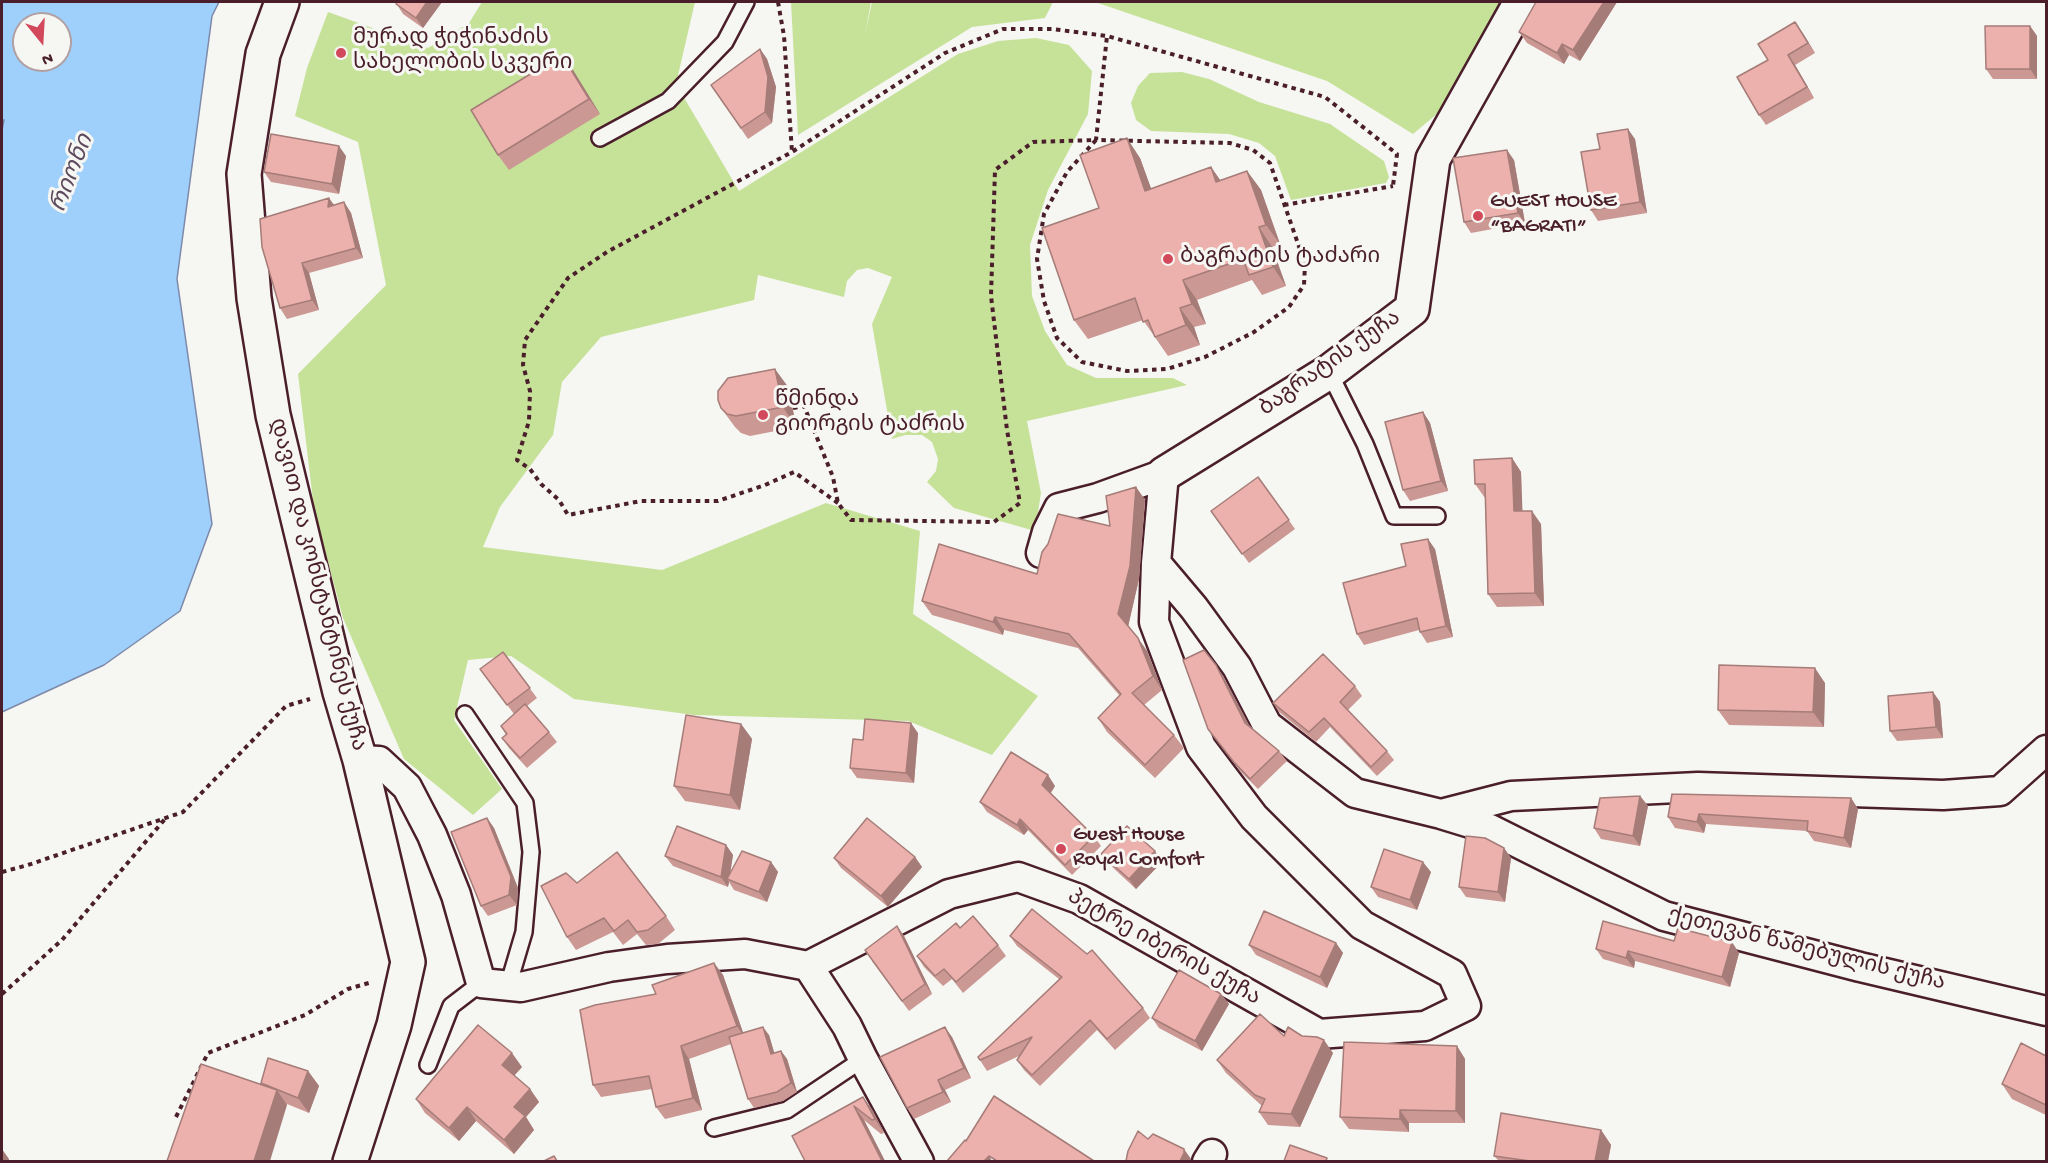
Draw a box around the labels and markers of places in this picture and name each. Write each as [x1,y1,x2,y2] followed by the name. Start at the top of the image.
[353,27,572,78] place label: მურად ჭიჭინაძის სახელობის სკვერი
[334,46,348,60] marker: მურად ჭიჭინაძის სახელობის სკვერი
[1490,190,1617,242] place label: GUEST HOUSE “BAGRATI”
[1471,209,1485,223] marker: GUEST HOUSE “BAGRATI”
[1180,246,1380,272] place label: ბაგრატის ტაძარი
[1161,252,1175,266] marker: ბაგრატის ტაძარი
[775,389,965,440] place label: წმინდა გიორგის ტაძრის
[756,408,770,422] marker: წმინდა გიორგის ტაძრის
[1073,823,1203,874] place label: Guest House Royal Comfort
[1054,842,1068,856] marker: Guest House Royal Comfort

